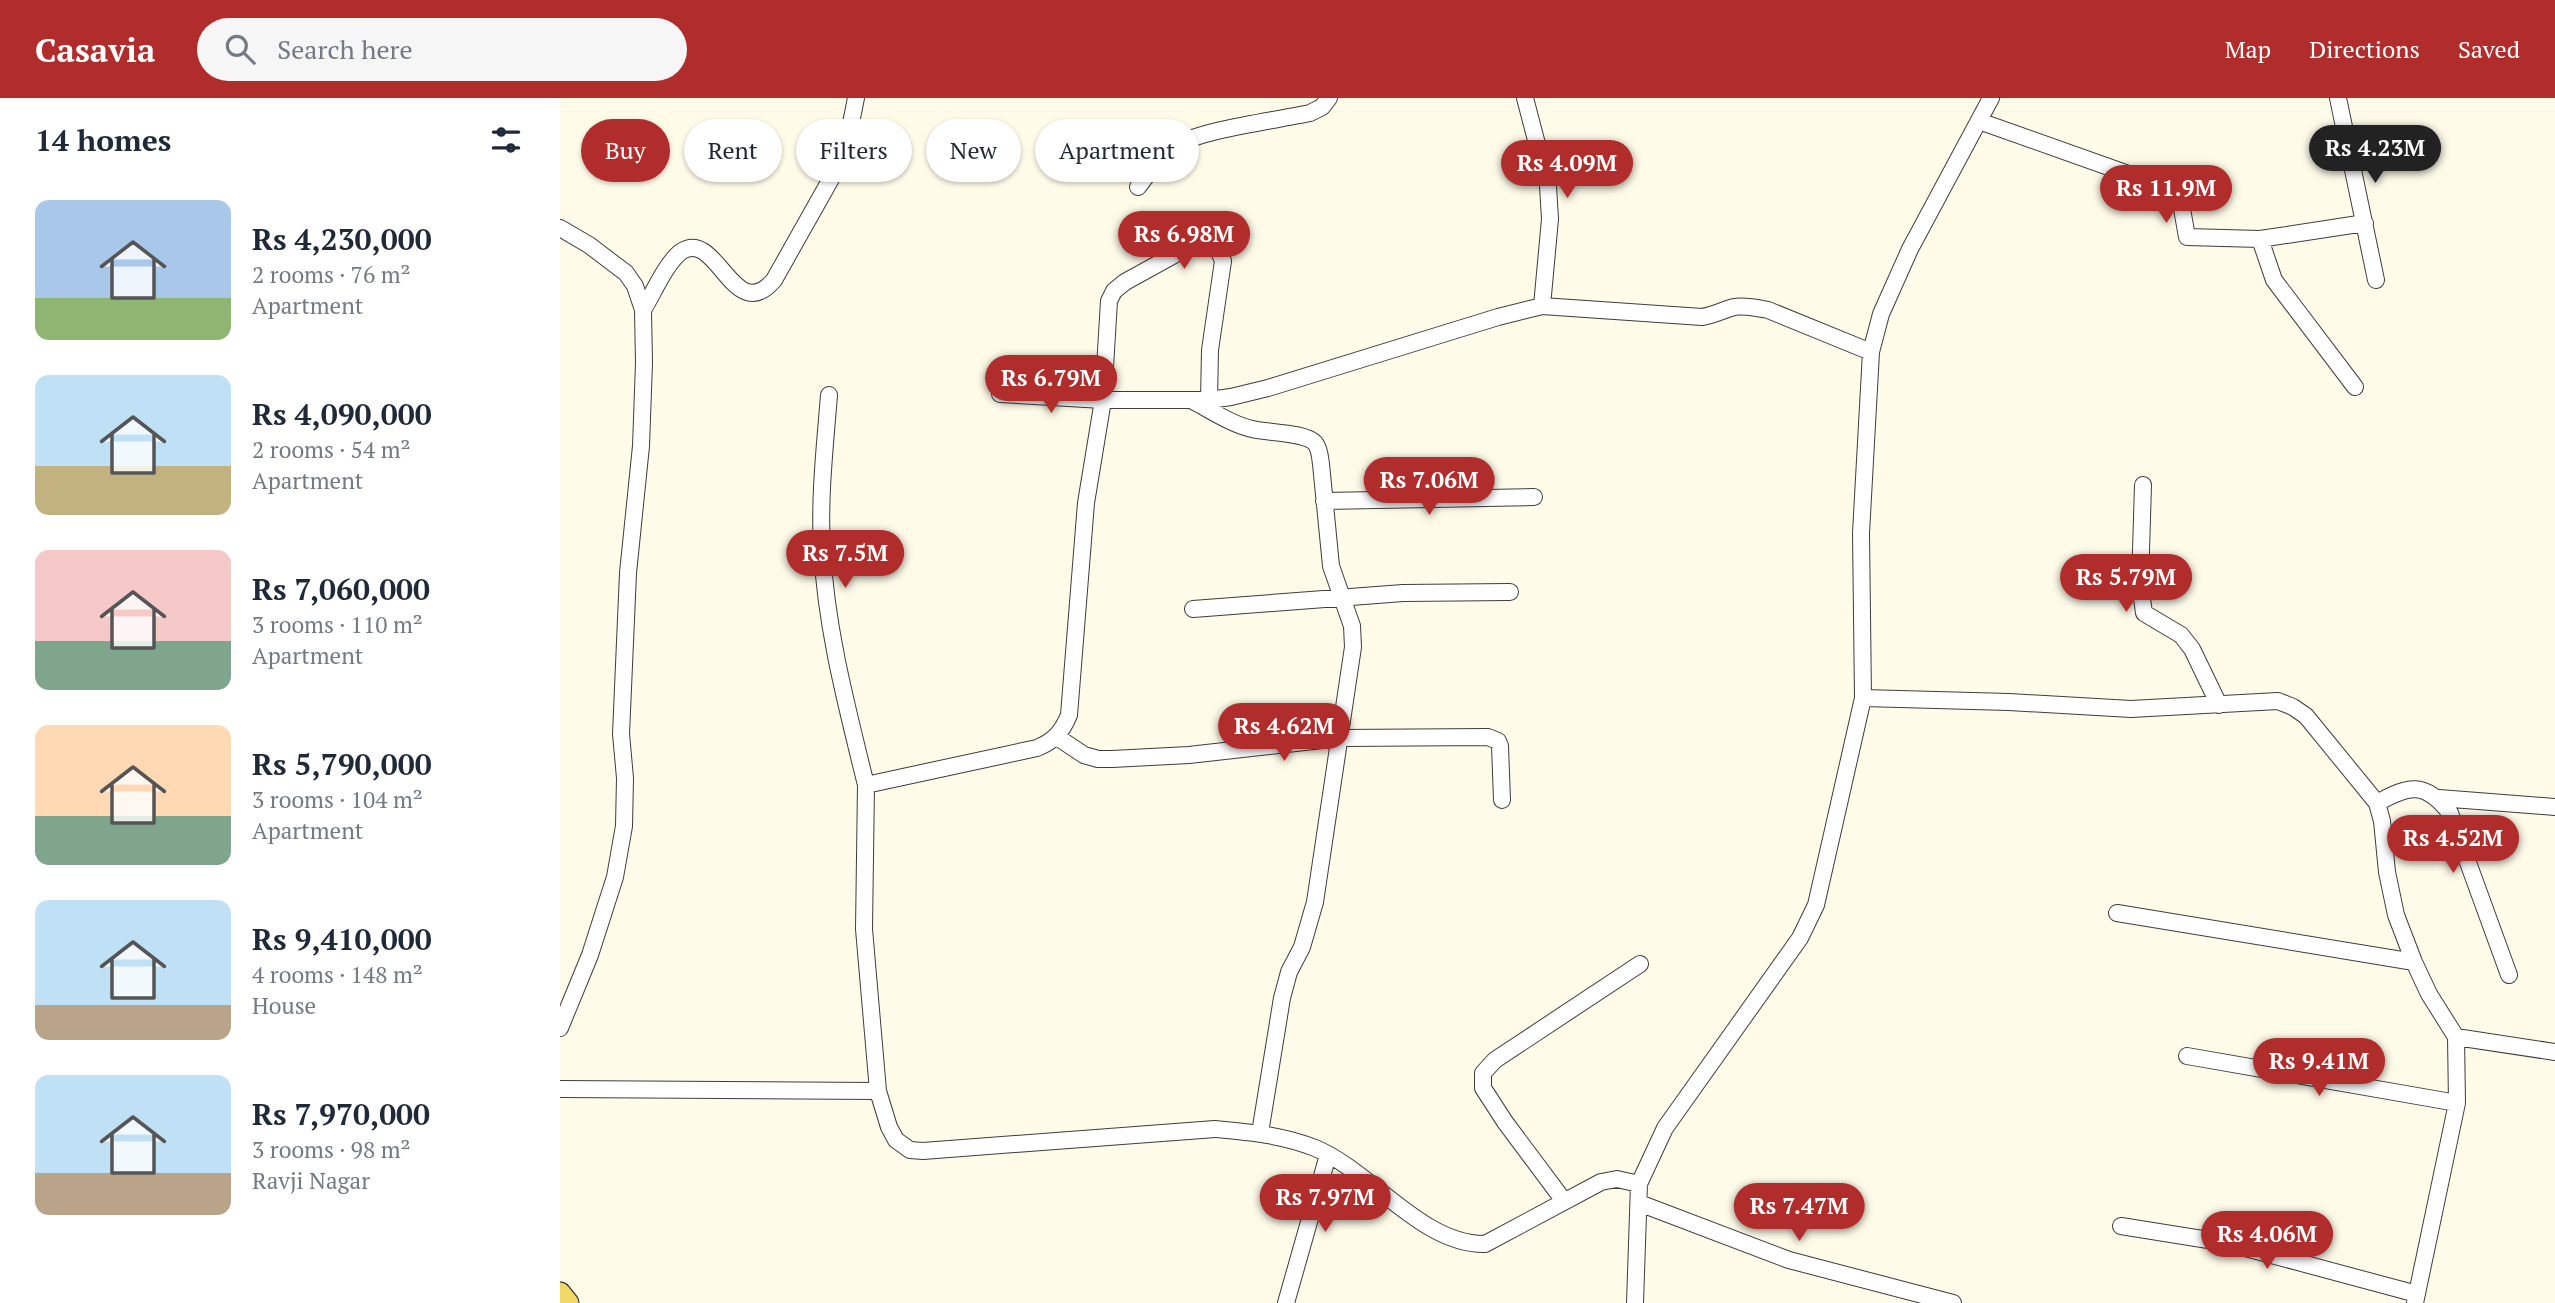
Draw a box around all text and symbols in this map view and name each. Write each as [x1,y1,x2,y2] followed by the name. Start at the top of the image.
[197,18,687,81] search box
[35,28,155,71] text: Casavia
[221,30,259,68] icon: search
[277,32,413,66] text: Search here
[2225,33,2271,65] text: Map
[2309,33,2420,65] text: Directions
[2458,33,2520,65] text: Saved
[581,119,670,182] chip: Buy
[684,119,782,182] chip: Rent
[796,119,912,182] chip: Filters
[926,119,1021,182] chip: New
[1035,119,1199,182] chip: Apartment
[35,120,171,160] text: 14 homes
[487,121,525,159] icon: filters
[2303,126,2447,185] pin: Rs 4.23M
[2325,132,2425,163] text: Rs 4.23M
[1495,140,1639,200] pin: Rs 4.09M
[1517,147,1617,178] text: Rs 4.09M
[2094,166,2238,225] pin: Rs 11.9M
[2116,172,2216,203] text: Rs 11.9M
[1112,212,1256,271] pin: Rs 6.98M
[1134,218,1234,249] text: Rs 6.98M
[252,219,432,259] text: Rs 4,230,000
[91,228,175,312] icon: home
[252,259,411,290] text: 2 rooms · 76 m²
[252,290,363,321] text: Apartment
[979,356,1123,415] pin: Rs 6.79M
[1001,362,1101,393] text: Rs 6.79M
[252,394,432,434] text: Rs 4,090,000
[91,403,175,487] icon: home
[252,434,411,465] text: 2 rooms · 54 m²
[1357,458,1501,517] pin: Rs 7.06M
[1380,464,1478,495] text: Rs 7.06M
[252,465,363,496] text: Apartment
[780,531,910,590] pin: Rs 7.5M
[802,537,888,568] text: Rs 7.5M
[2054,554,2198,614] pin: Rs 5.79M
[2076,561,2176,592] text: Rs 5.79M
[252,569,430,609] text: Rs 7,060,000
[91,578,175,662] icon: home
[252,609,423,640] text: 3 rooms · 110 m²
[252,640,363,671] text: Apartment
[1212,704,1356,763] pin: Rs 4.62M
[1234,710,1334,741] text: Rs 4.62M
[252,744,432,784] text: Rs 5,790,000
[91,753,175,837] icon: home
[252,784,423,815] text: 3 rooms · 104 m²
[252,815,363,846] text: Apartment
[2381,816,2525,875] pin: Rs 4.52M
[2403,822,2503,853] text: Rs 4.52M
[252,919,432,959] text: Rs 9,410,000
[91,928,175,1012] icon: home
[252,959,423,990] text: 4 rooms · 148 m²
[252,990,316,1021] text: House
[2247,1038,2391,1098] pin: Rs 9.41M
[2269,1045,2369,1076] text: Rs 9.41M
[252,1094,430,1134] text: Rs 7,970,000
[91,1103,175,1187] icon: home
[252,1134,411,1165] text: 3 rooms · 98 m²
[252,1165,370,1196] text: Ravji Nagar
[1253,1174,1397,1234] pin: Rs 7.97M
[1276,1181,1374,1212] text: Rs 7.97M
[1727,1184,1871,1243] pin: Rs 7.47M
[1750,1190,1848,1221] text: Rs 7.47M
[2195,1212,2339,1271] pin: Rs 4.06M
[2217,1218,2317,1249] text: Rs 4.06M

